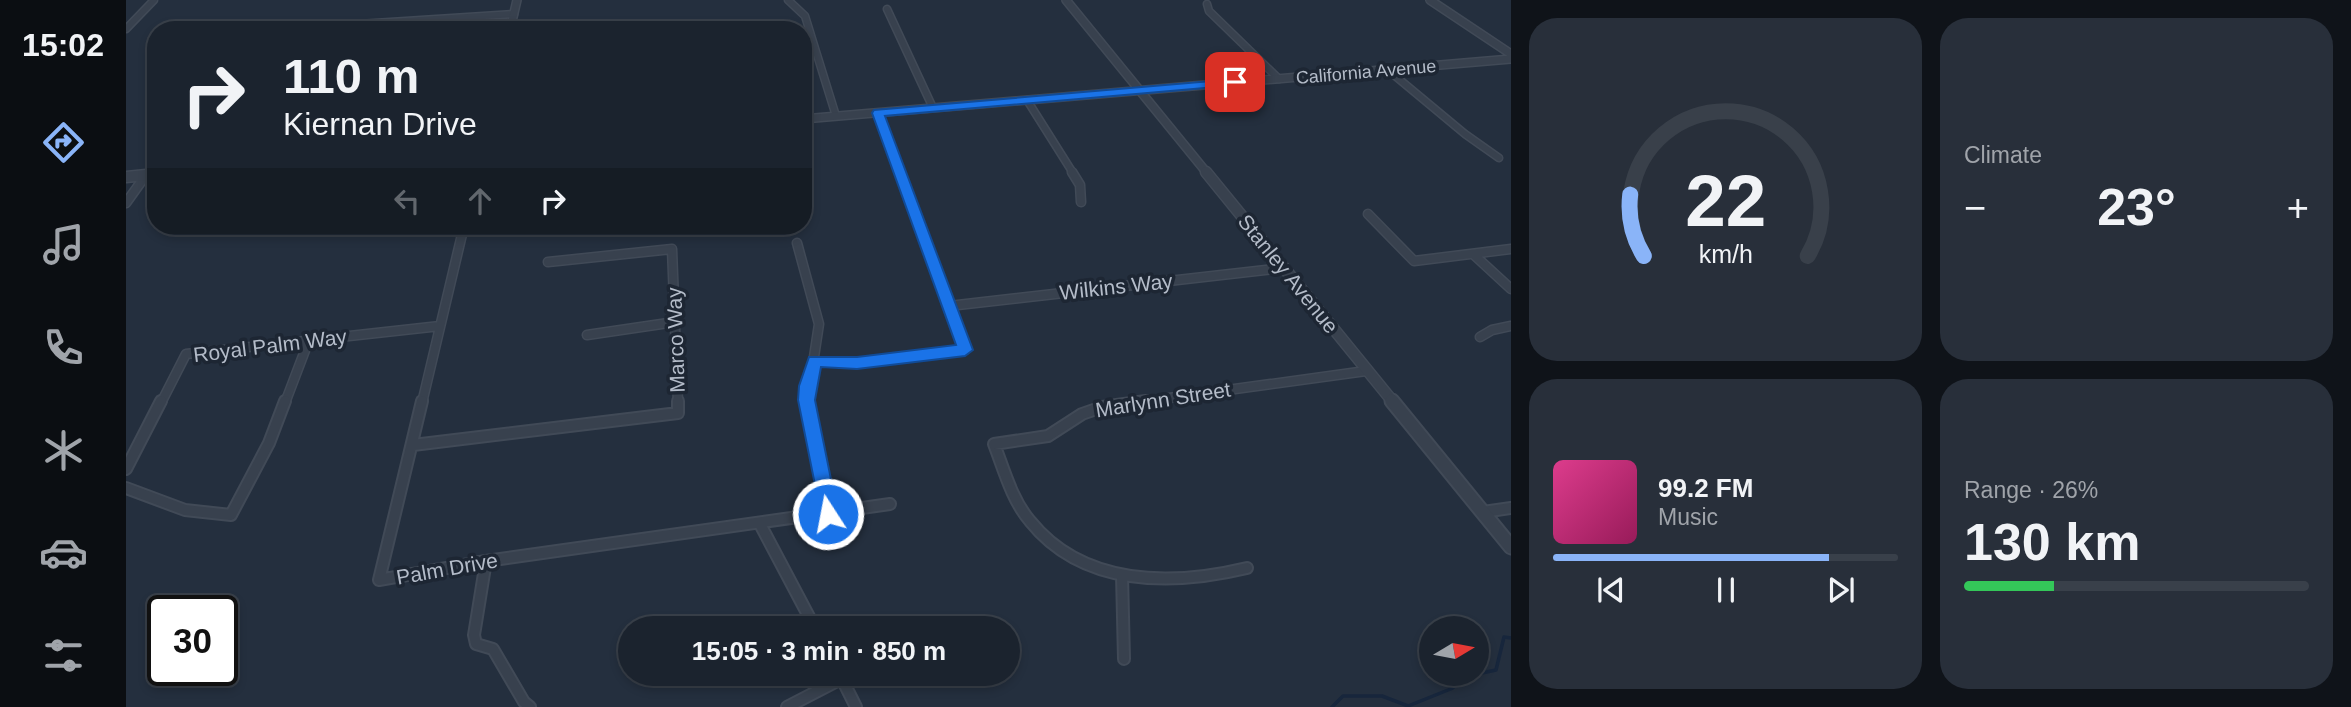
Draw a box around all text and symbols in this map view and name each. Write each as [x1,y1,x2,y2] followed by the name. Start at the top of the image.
[22,27,104,63] text: 15:02
[168,49,259,140] icon: right
[283,49,419,103] text: 110 m
[1205,52,1265,112] pin
[1295,56,1437,88] street label: California Avenue
[1216,63,1254,101] icon: arrive
[283,106,477,142] text: Kiernan Drive
[39,118,88,167] icon: directions
[1964,142,2042,168] text: Climate
[1685,160,1766,241] text: 22
[2097,178,2176,236] text: 23°
[388,182,426,220] icon: left
[461,182,499,220] icon: ahead
[534,182,572,220] icon: right
[1964,187,1986,229] text: −
[2287,187,2309,229] text: +
[1234,210,1343,337] street label: Stanley Avenue
[39,220,88,269] icon: music
[1698,239,1753,267] text: km/h
[1058,269,1174,304] street label: Wilkins Way
[662,286,689,393] street label: Marco Way
[39,323,88,372] icon: phone
[192,325,348,366] street label: Royal Palm Way
[1094,377,1232,422] street label: Marlynn Street
[39,426,88,475] icon: climate
[1658,473,1753,503] text: 99.2 FM
[791,477,865,551] position arrow
[1964,477,2098,503] text: Range · 26%
[1658,504,1718,530] text: Music
[1964,513,2140,571] text: 130 km
[39,528,88,577] icon: car
[394,548,499,589] street label: Palm Drive
[1592,571,1630,609] icon: previous
[1707,571,1745,609] icon: pause
[1822,571,1860,609] icon: next
[147,595,238,686] speed limit sign: 30
[1419,616,1489,686] north arrow
[1419,616,1489,686] map controls
[39,631,88,680] icon: filters
[692,636,946,666] text: 15:05 · 3 min · 850 m

